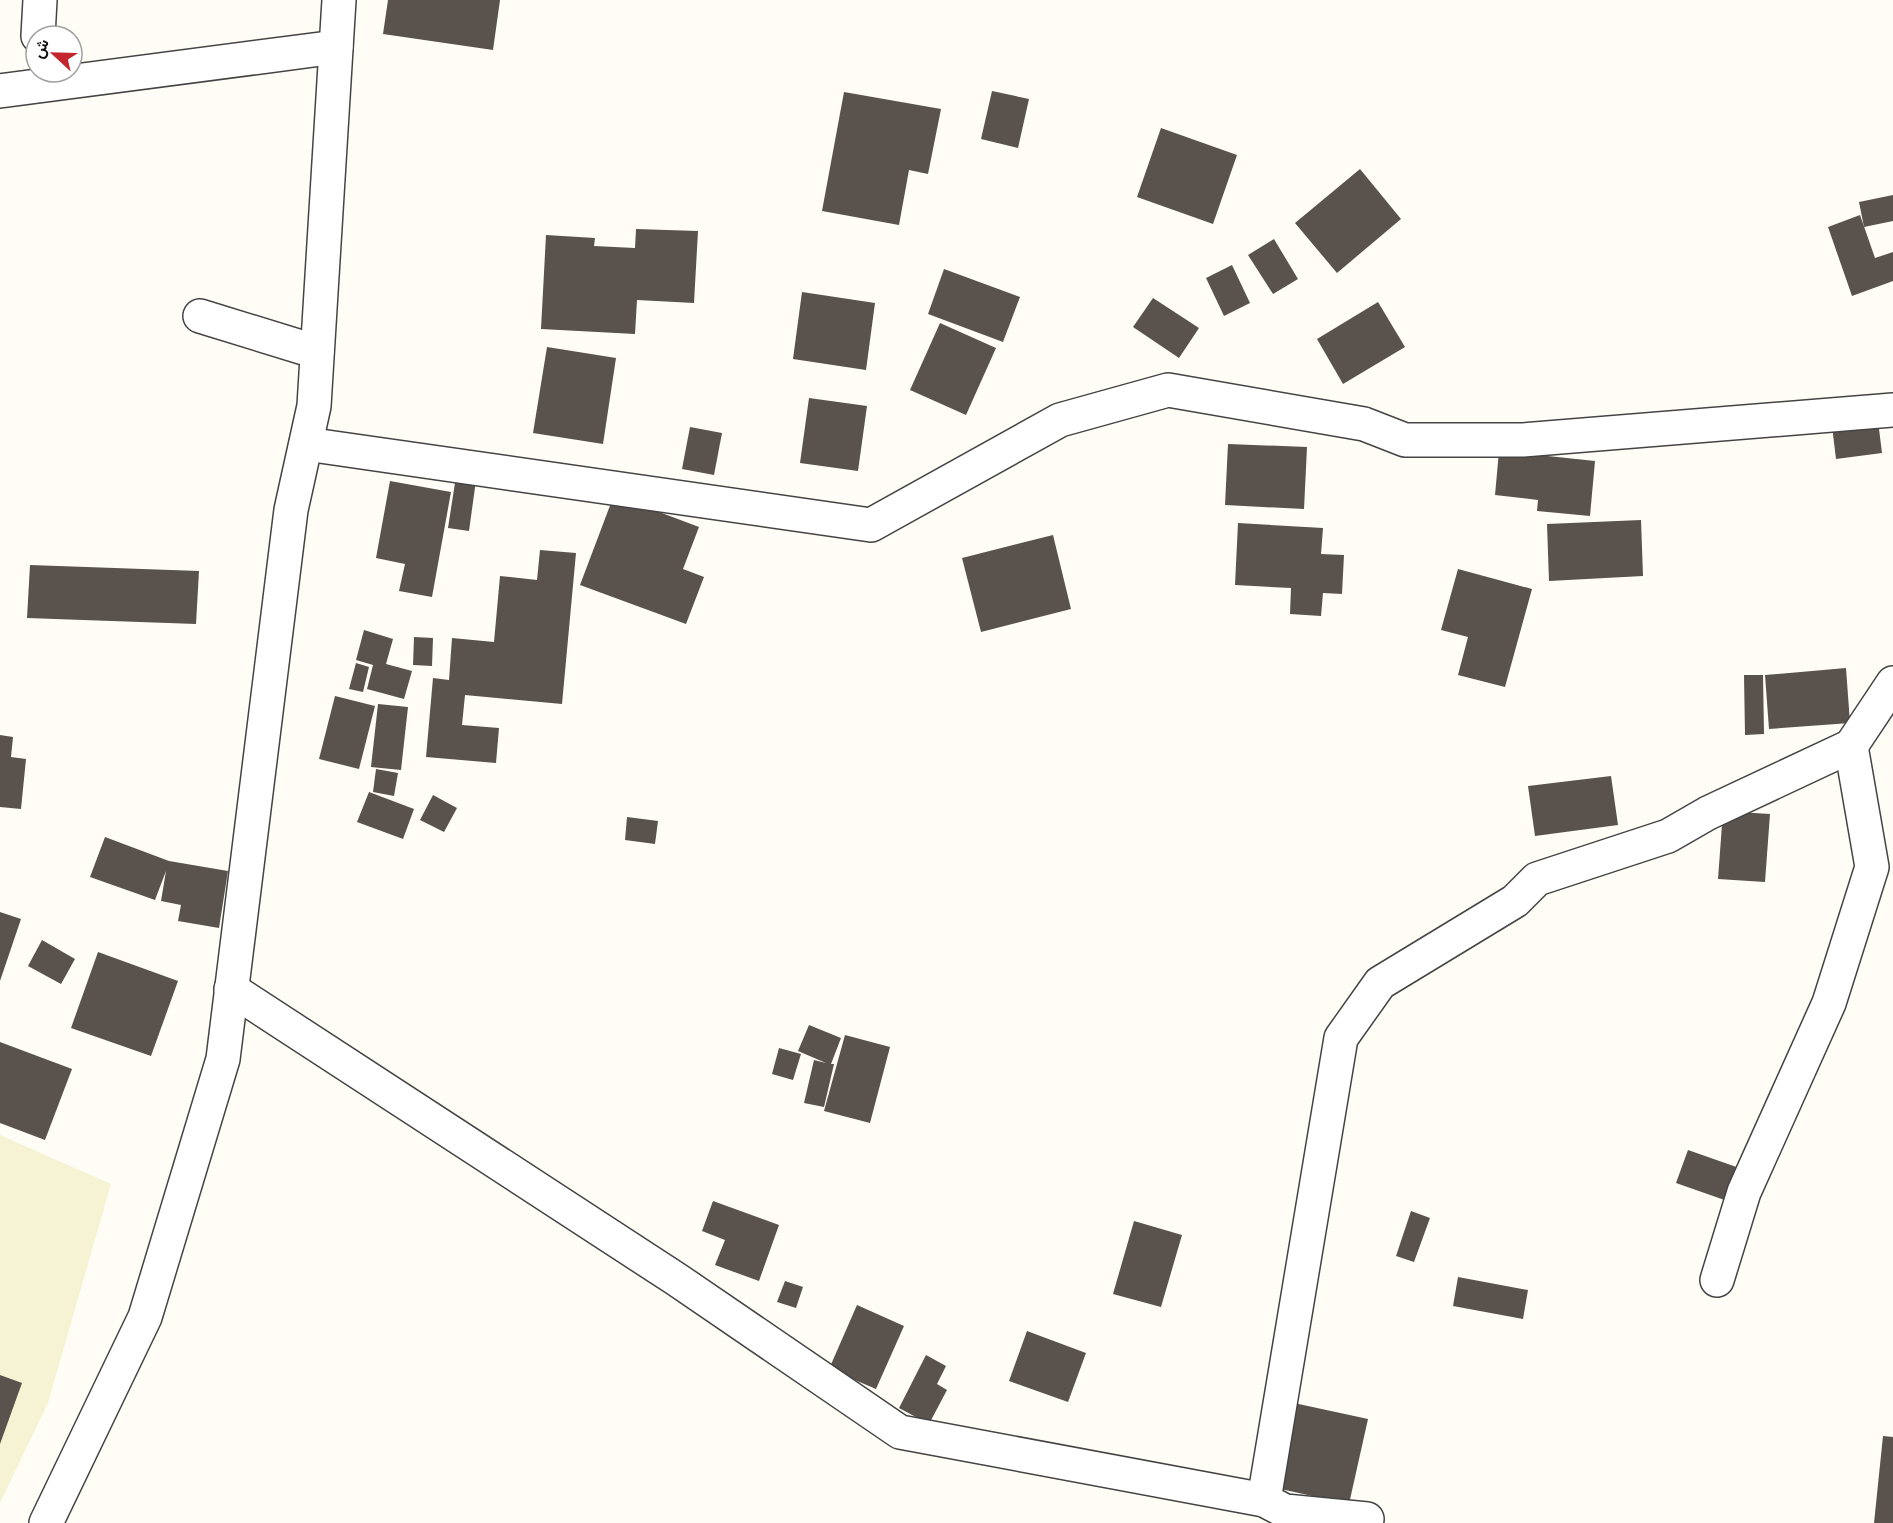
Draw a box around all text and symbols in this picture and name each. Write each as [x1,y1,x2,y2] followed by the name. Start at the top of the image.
[24,24,84,84] north arrow
[27,36,58,63] text: ش

